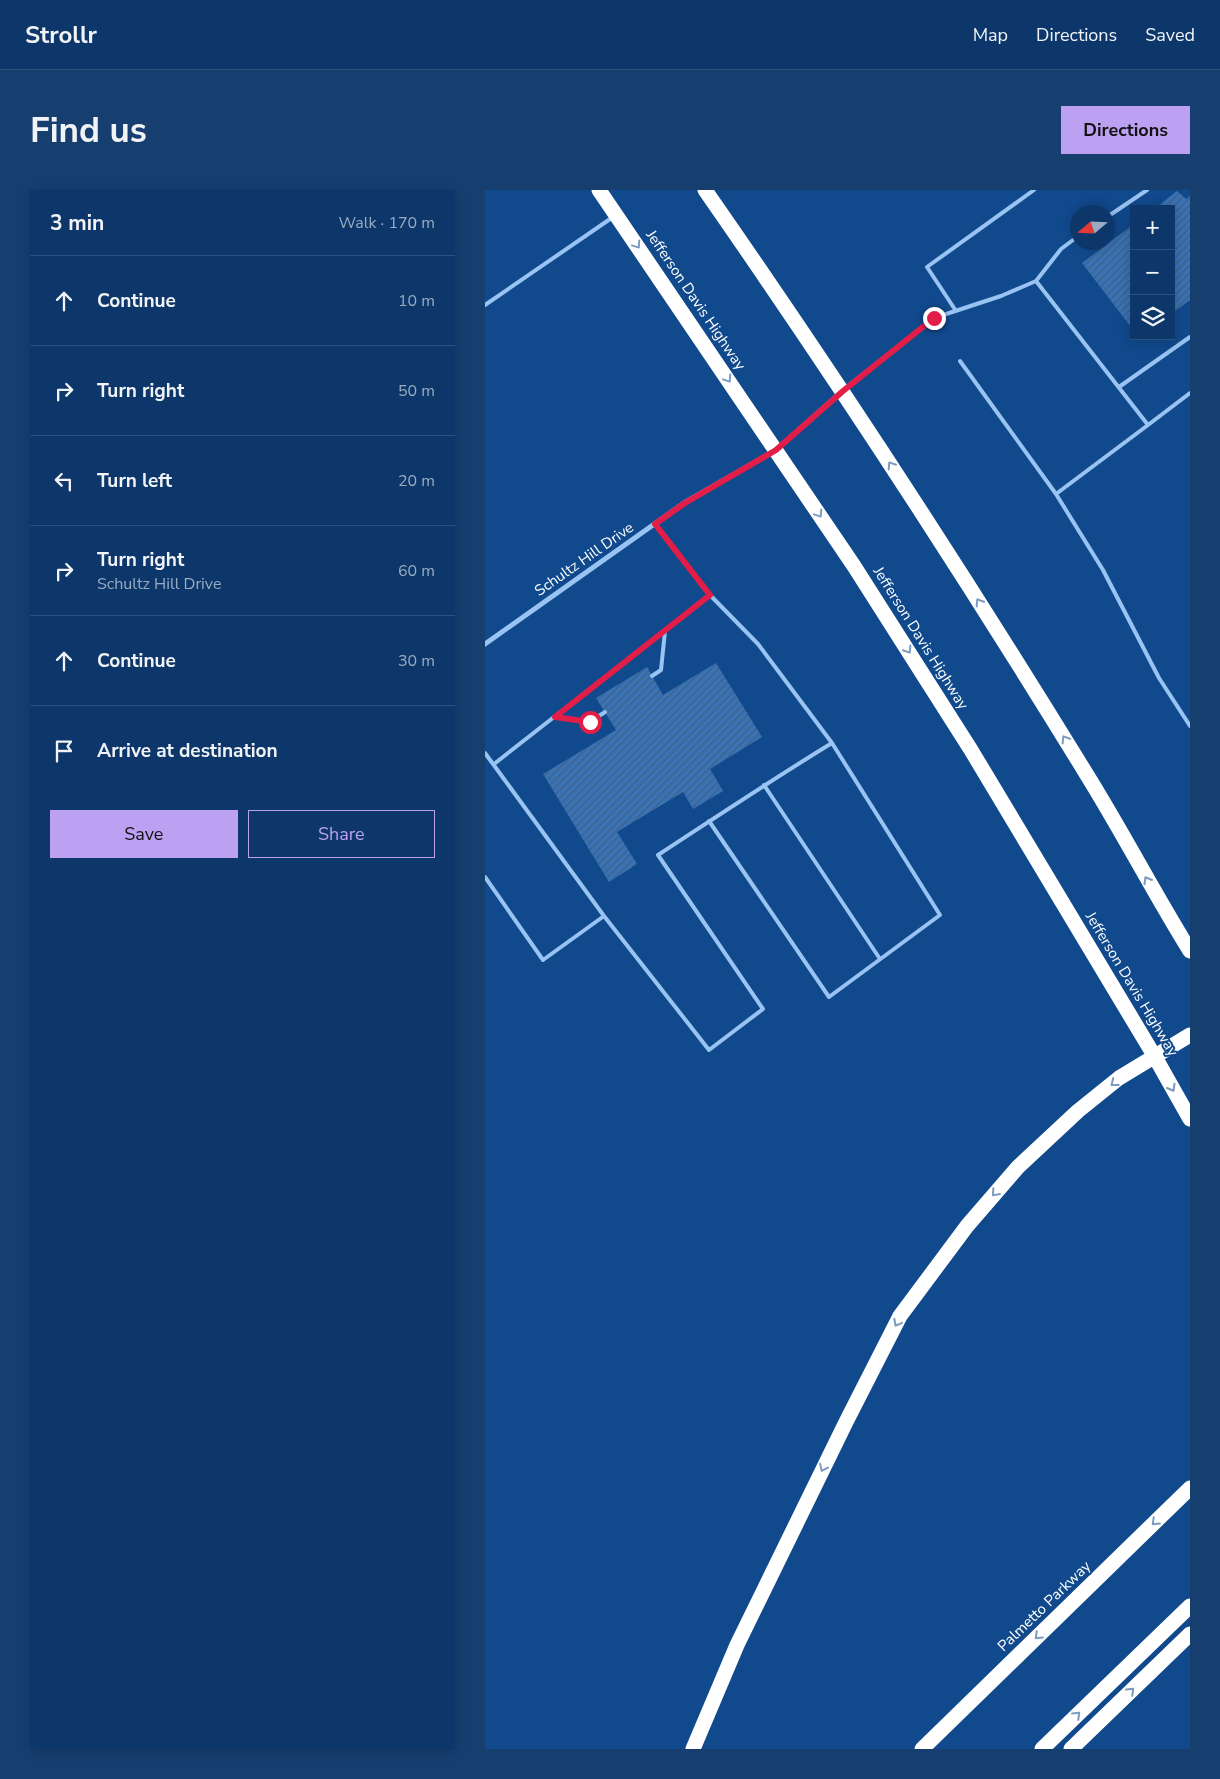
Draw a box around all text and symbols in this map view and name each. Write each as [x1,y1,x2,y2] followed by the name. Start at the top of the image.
[25,19,97,51] text: Strollr
[973,23,1008,47] text: Map
[1036,23,1117,47] text: Directions
[1145,23,1195,47] text: Saved
[1061,106,1190,154] button: Directions
[30,107,147,154] text: Find us
[1070,205,1115,250] north arrow
[1130,205,1175,340] map controls
[1130,205,1175,250] button: +
[50,209,104,237] text: 3 min
[339,212,435,234] text: Walk · 170 m
[641,225,751,374] street label: Jefferson Davis Highway
[631,239,640,249] one-way arrow
[1130,250,1175,295] button: −
[50,287,78,315] icon: ahead
[97,288,176,314] text: Continue
[398,290,435,312] text: 10 m
[1130,295,1175,340] button: layers
[923,307,946,330] route end
[722,373,731,383] one-way arrow
[50,377,78,405] icon: right
[97,378,184,404] text: Turn right
[398,380,435,402] text: 50 m
[888,461,897,471] one-way arrow
[50,467,78,495] icon: left
[97,468,172,494] text: Turn left
[398,470,435,492] text: 20 m
[813,508,822,517] one-way arrow
[530,517,638,601] street label: Schultz Hill Drive
[97,547,184,573] text: Turn right
[50,557,78,585] icon: right
[398,560,435,582] text: 60 m
[868,562,973,714] street label: Jefferson Davis Highway
[97,573,221,595] text: Schultz Hill Drive
[975,598,985,607] one-way arrow
[902,644,911,653] one-way arrow
[50,647,78,675] icon: ahead
[97,648,176,674] text: Continue
[398,650,435,672] text: 30 m
[579,711,602,734] route start
[1061,736,1071,745] one-way arrow
[50,737,78,765] icon: arrive
[97,738,278,764] text: Arrive at destination
[50,810,238,858] button: Save
[248,810,435,858] button: Share
[1143,876,1153,885] one-way arrow
[1080,907,1183,1060] street label: Jefferson Davis Highway
[1110,1077,1119,1086] one-way arrow
[1166,1082,1176,1091] one-way arrow
[992,1188,1001,1197] one-way arrow
[893,1317,903,1326] one-way arrow
[820,1462,830,1471] one-way arrow
[1151,1516,1160,1525] one-way arrow
[993,1556,1095,1656] street label: Palmetto Parkway
[1035,1630,1044,1639] one-way arrow
[1125,1688,1134,1697] one-way arrow
[1072,1712,1081,1721] one-way arrow

